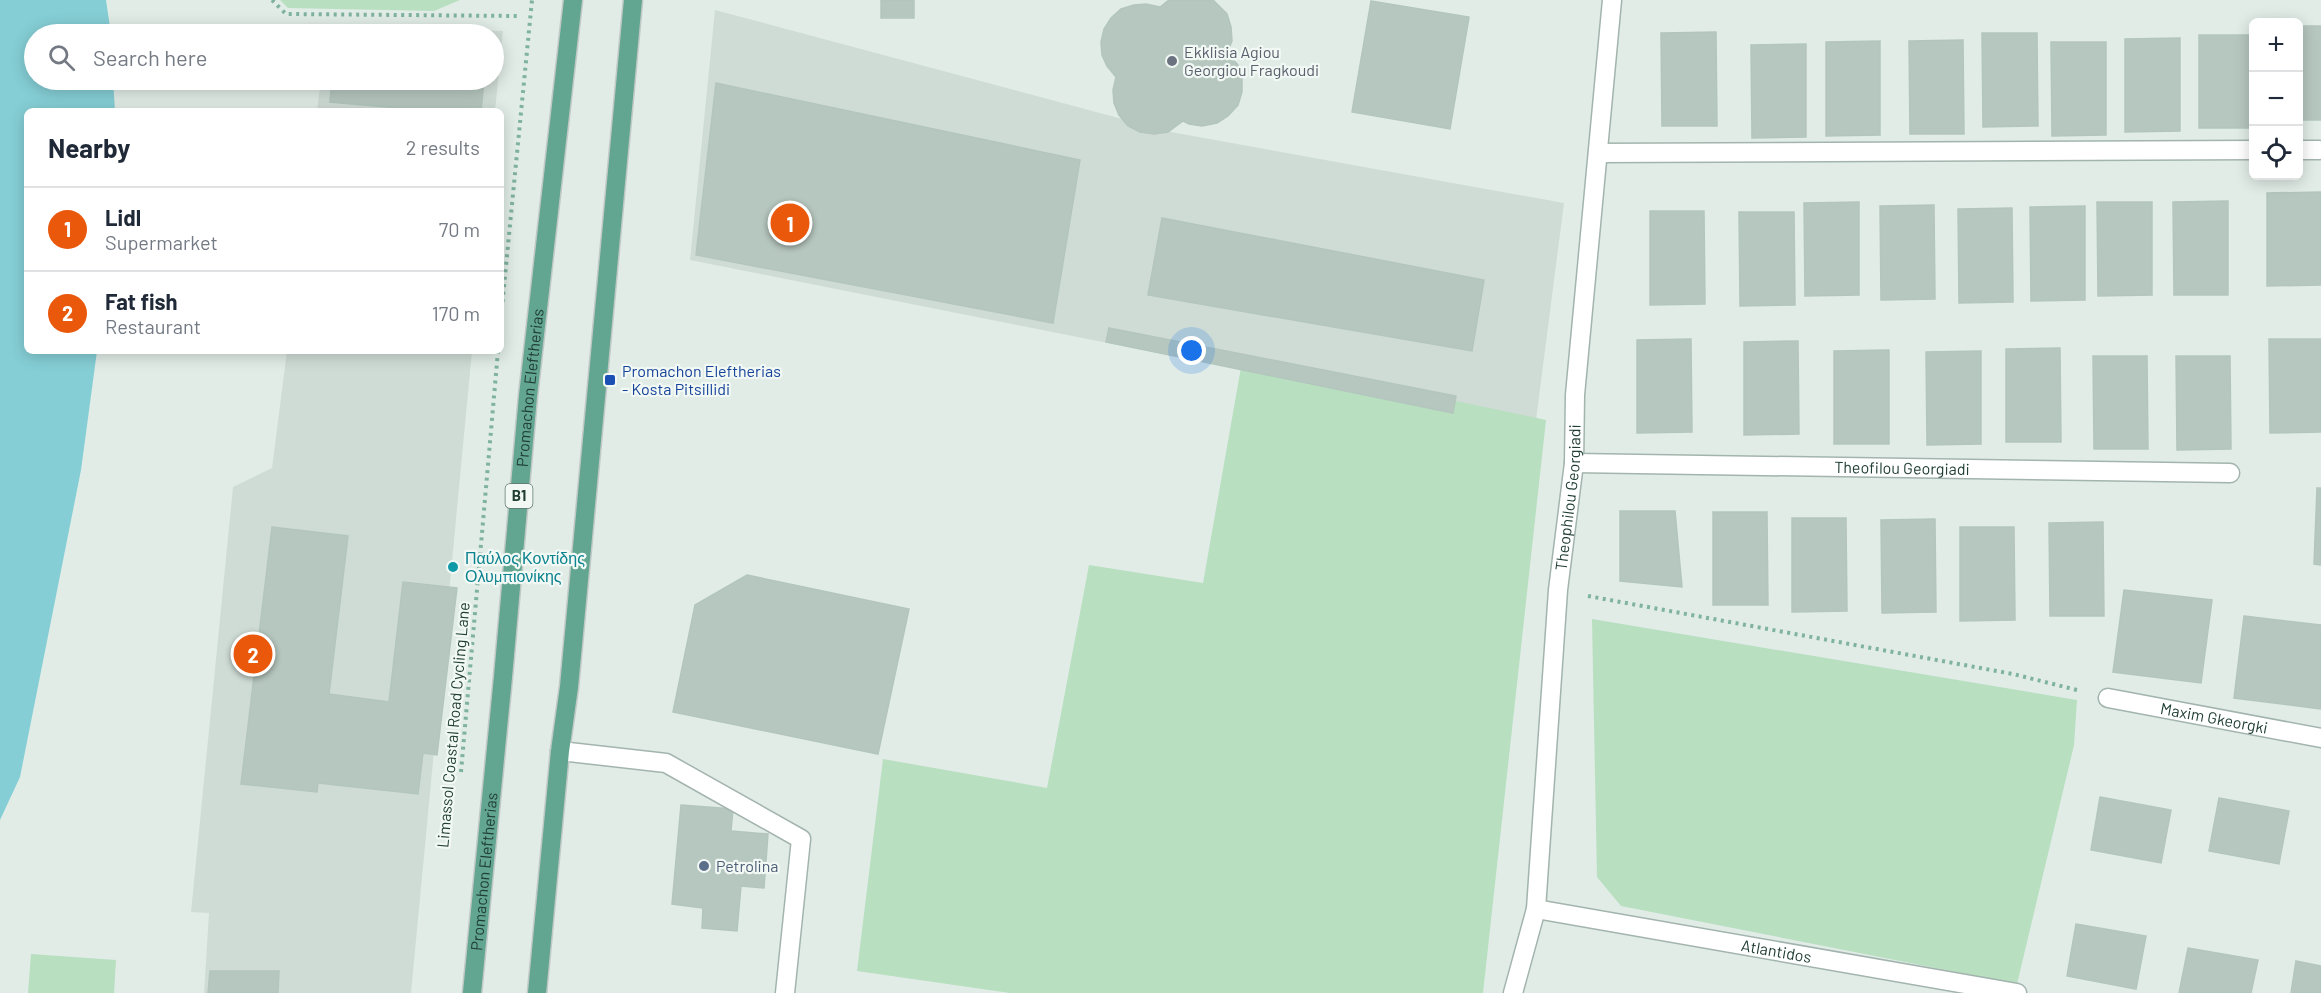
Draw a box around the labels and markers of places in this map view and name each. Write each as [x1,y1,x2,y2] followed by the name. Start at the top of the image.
[1184,42,1319,79] place label: Ekklisia Agiou Georgiou Fragkoudi
[1165,54,1179,68] marker: Ekklisia Agiou Georgiou Fragkoudi
[770,200,810,246] pin: 1
[622,361,781,398] place label: Promachon Eleftherias - Kosta Pitsillidi
[603,373,617,387] marker: Promachon Eleftherias - Kosta Pitsillidi
[465,548,585,585] place label: Παύλος Κοντίδης Ολυμπιονίκης
[446,560,460,574] marker: Παύλος Κοντίδης Ολυμπιονίκης
[234,632,272,676] pin: 2
[716,856,778,875] place label: Petrolina
[697,859,711,873] marker: Petrolina

